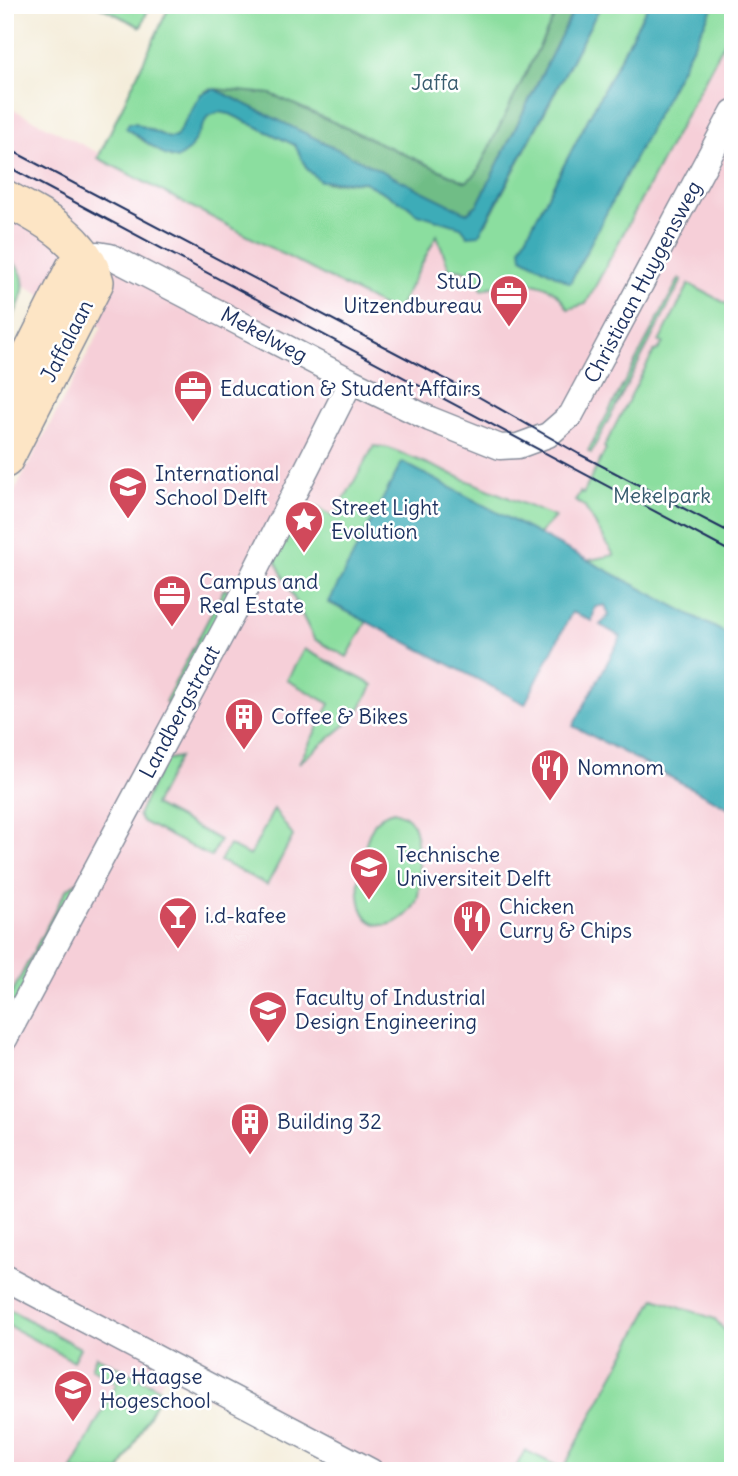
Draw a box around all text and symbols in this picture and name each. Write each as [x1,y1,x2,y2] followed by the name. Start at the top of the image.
[411,69,459,96] park label: Jaffa
[578,176,707,387] street label: Christiaan Huygensweg
[343,268,482,319] place label: StuD Uitzendbureau
[488,273,530,328] office icon: StuD Uitzendbureau
[34,295,99,386] street label: Jaffalaan
[216,301,312,369] street label: Mekelweg
[172,368,214,423] office icon: Education & Student Affairs
[220,375,481,402] place label: Education & Student Affairs
[155,460,279,511] place label: International School Delft
[107,465,149,520] school or university icon: International School Delft
[613,482,711,509] park label: Mekelpark
[331,494,439,545] place label: Street Light Evolution
[283,499,325,554] place icon: Street Light Evolution
[199,568,318,619] place label: Campus and Real Estate
[151,573,193,628] office icon: Campus and Real Estate
[133,641,226,783] street label: Landbergstraat
[223,696,265,751] building icon: Coffee & Bikes
[271,703,408,730] place label: Coffee & Bikes
[529,747,571,802] restaurant icon: Nomnom
[577,754,664,781] place label: Nomnom
[396,841,551,892] place label: Technische Universiteit Delft
[348,846,390,901] school or university icon: Technische Universiteit Delft
[499,893,632,944] place label: Chicken Curry & Chips
[157,895,199,950] bar icon: i.d-kafee
[451,898,493,953] restaurant icon: Chicken Curry & Chips
[205,902,286,929] place label: i.d-kafee
[295,984,485,1035] place label: Faculty of Industrial Design Engineering
[247,989,289,1044] school or university icon: Faculty of Industrial Design Engineering
[229,1101,271,1156] building icon: Building 32
[277,1108,382,1135] place label: Building 32
[100,1363,211,1414] place label: De Haagse Hogeschool
[52,1368,94,1423] school or university icon: De Haagse Hogeschool

